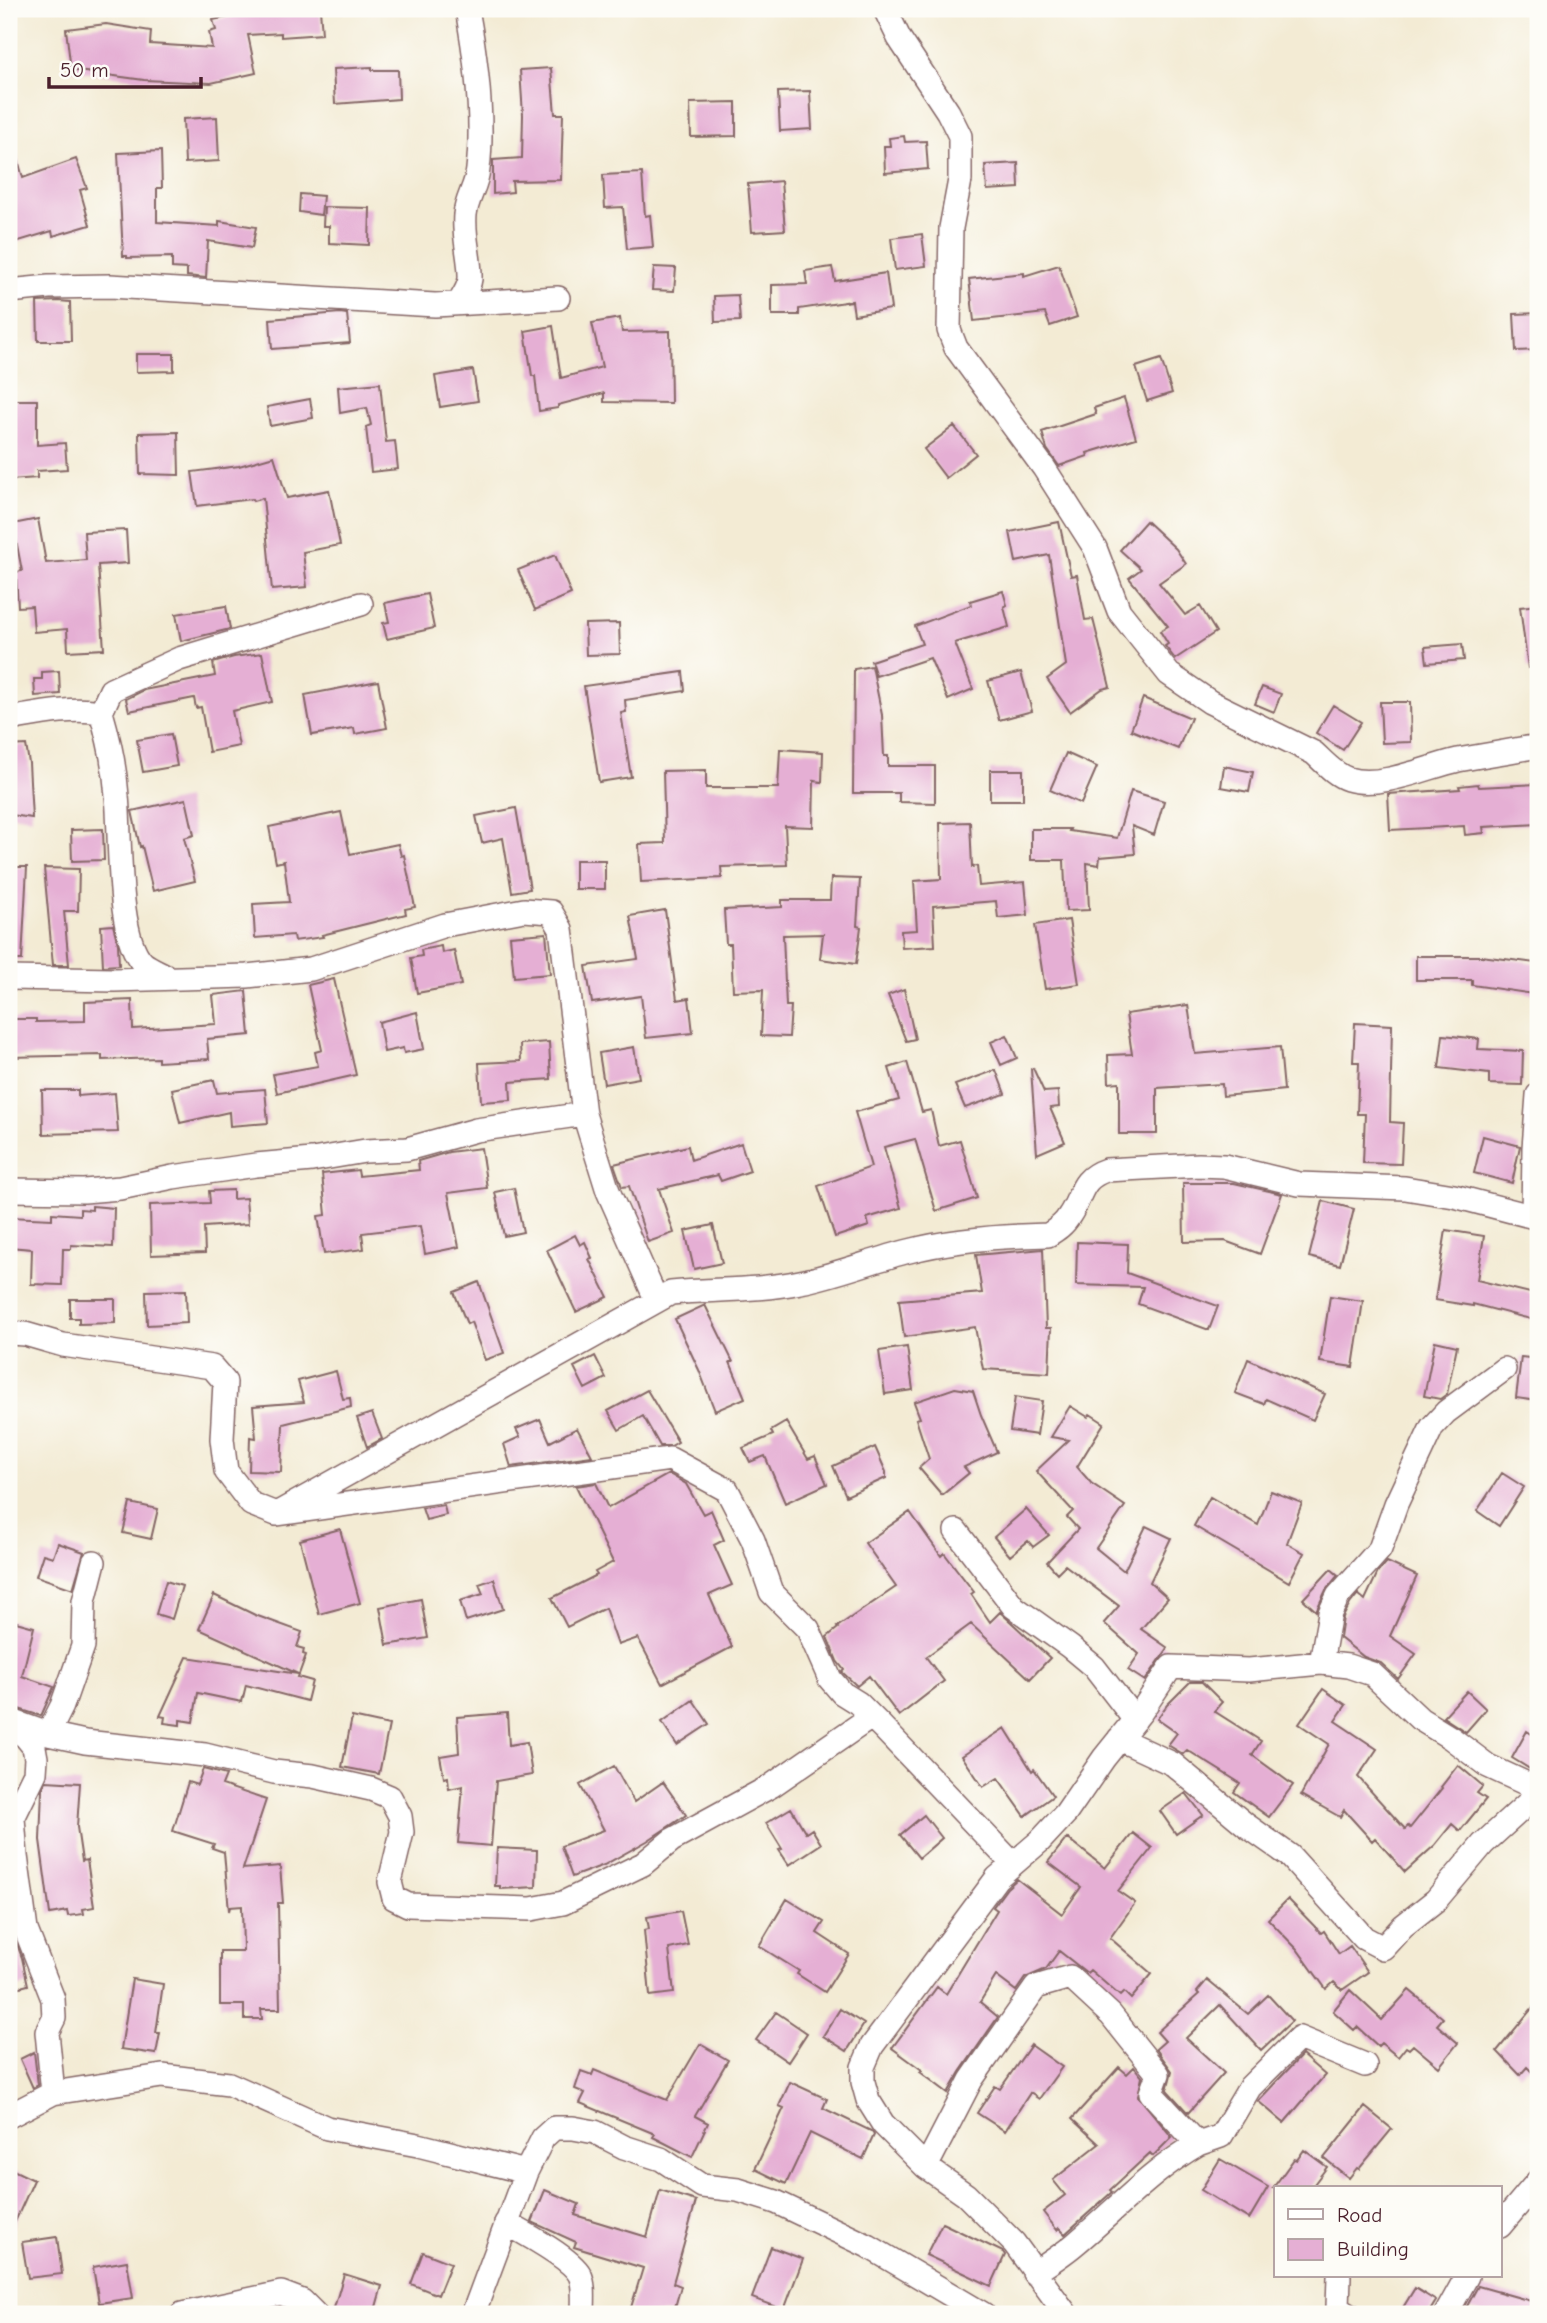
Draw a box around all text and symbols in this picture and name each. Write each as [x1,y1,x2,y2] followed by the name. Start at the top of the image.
[49,46,201,90] scale bar
[60,58,109,82] text: 50 m
[1274,2186,1502,2278] legend
[1337,2203,1382,2227] text: Road
[1337,2237,1409,2261] text: Building

